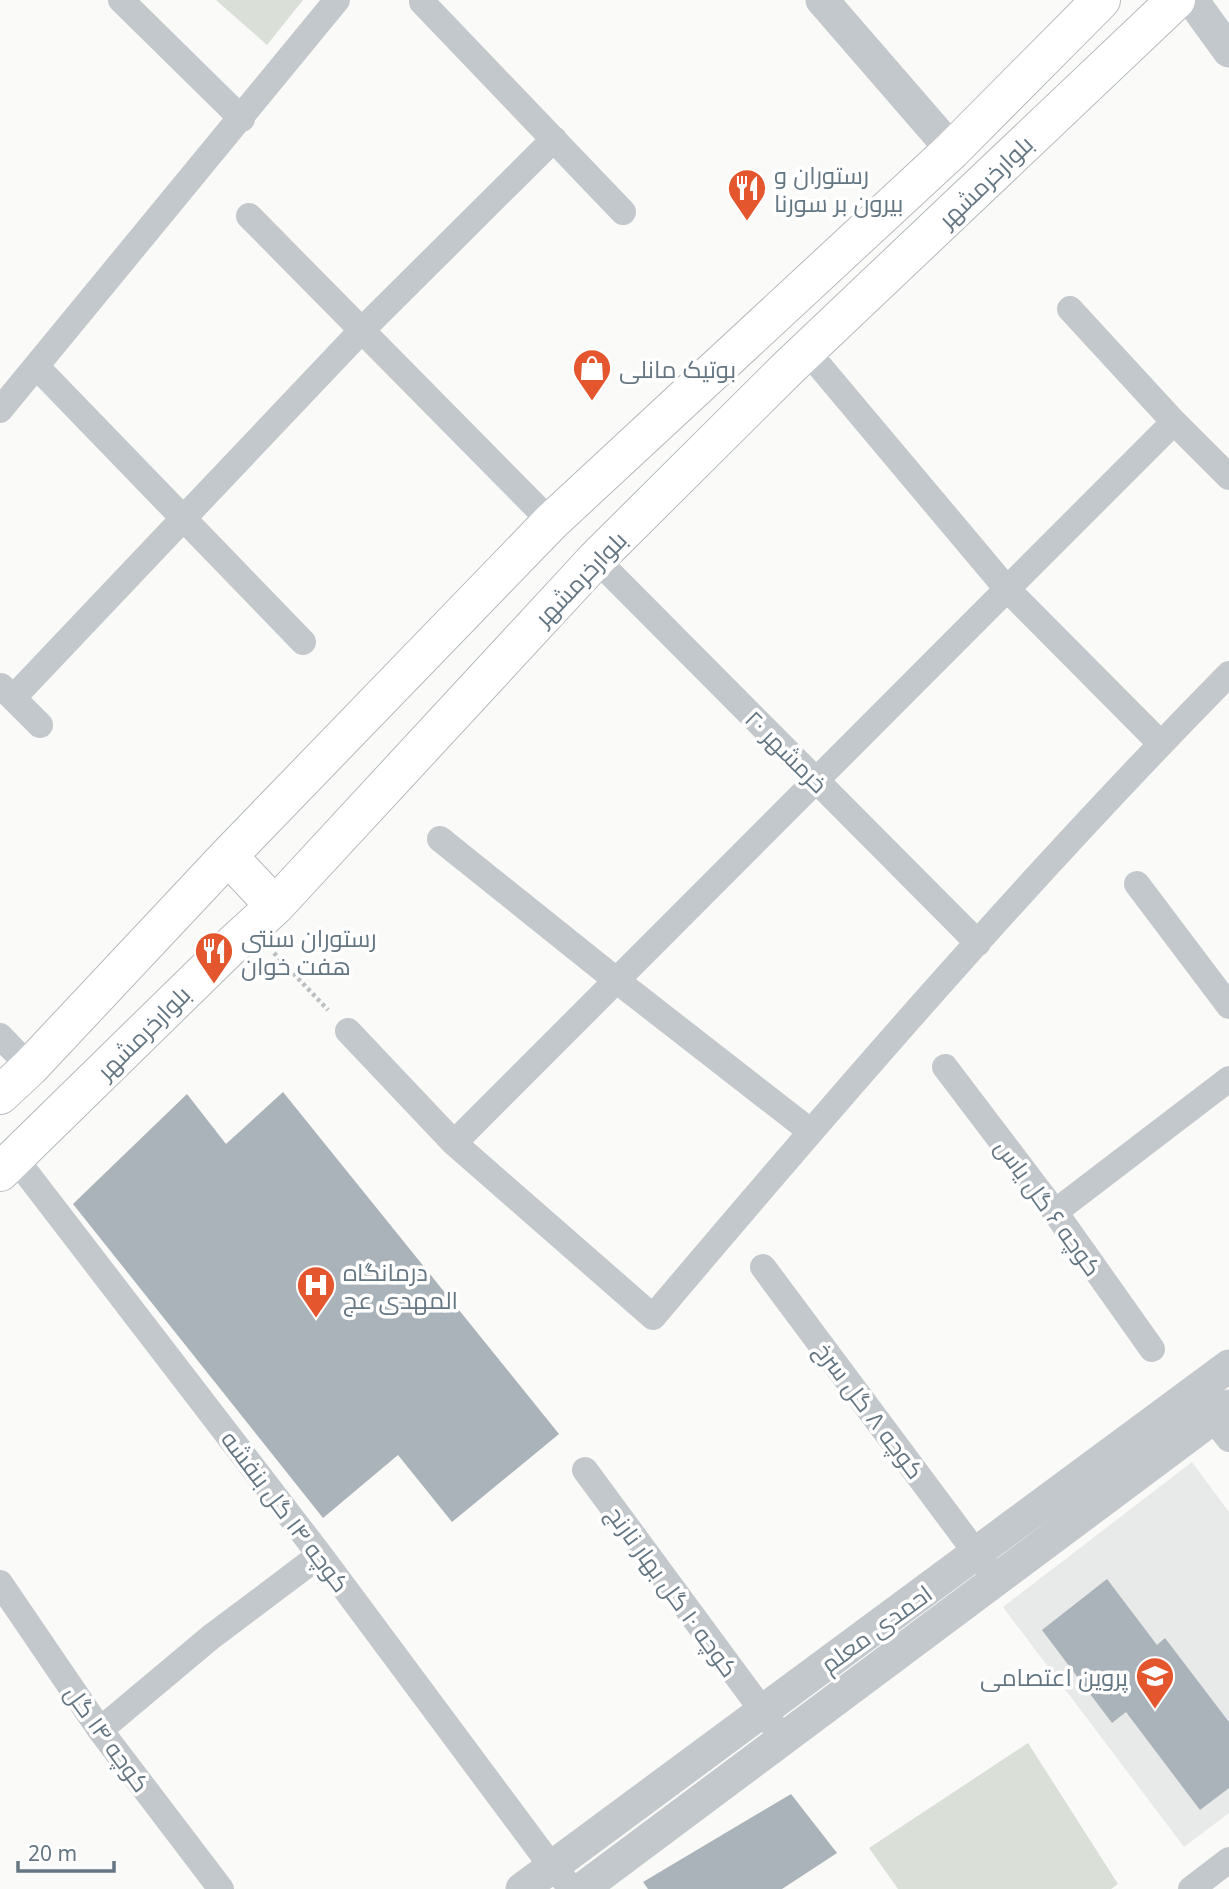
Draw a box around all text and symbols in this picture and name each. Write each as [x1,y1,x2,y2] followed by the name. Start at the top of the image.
[929,127,1040,236] street label: بلوارخرمشهر
[774,158,903,219] place label: رستوران و بیرون بر سورنا
[726,167,768,222] restaurant icon: رستوران و بیرون بر سورنا
[571,347,613,402] shop icon: بوتیک مانلی
[619,352,736,385] place label: بوتیک مانلی
[525,523,634,634] street label: بلوارخرمشهر
[738,702,836,800] street label: خرمشهر ۲۰
[241,921,377,982] place label: رستوران سنتى هفت خوان
[193,930,235,985] restaurant icon: رستوران سنتى هفت خوان
[87,978,197,1088] street label: بلوارخرمشهر
[987,1132,1110,1283] street label: کوچه ۶ گل یاس
[343,1255,458,1317] place label: درمانگاه المهدی عج
[295,1264,337,1319] hospital icon: درمانگاه المهدی عج
[807,1335,932,1486] street label: کوچه ۸ گل سرخ
[214,1423,358,1599] street label: کوچه ۱۴ گل بنفشه
[599,1499,746,1684] street label: کوچه ۱۰ گل بهار نارنج
[814,1576,939,1680] street label: احمدی معلم
[1134,1655,1176,1710] school or university icon: پروین اعتصامی
[980,1660,1129,1694] place label: پروین اعتصامی
[57,1678,158,1799] street label: کوچه ۱۴ گل
[18,1829,114,1873] scale bar
[28,1839,77,1867] text: 20 m

